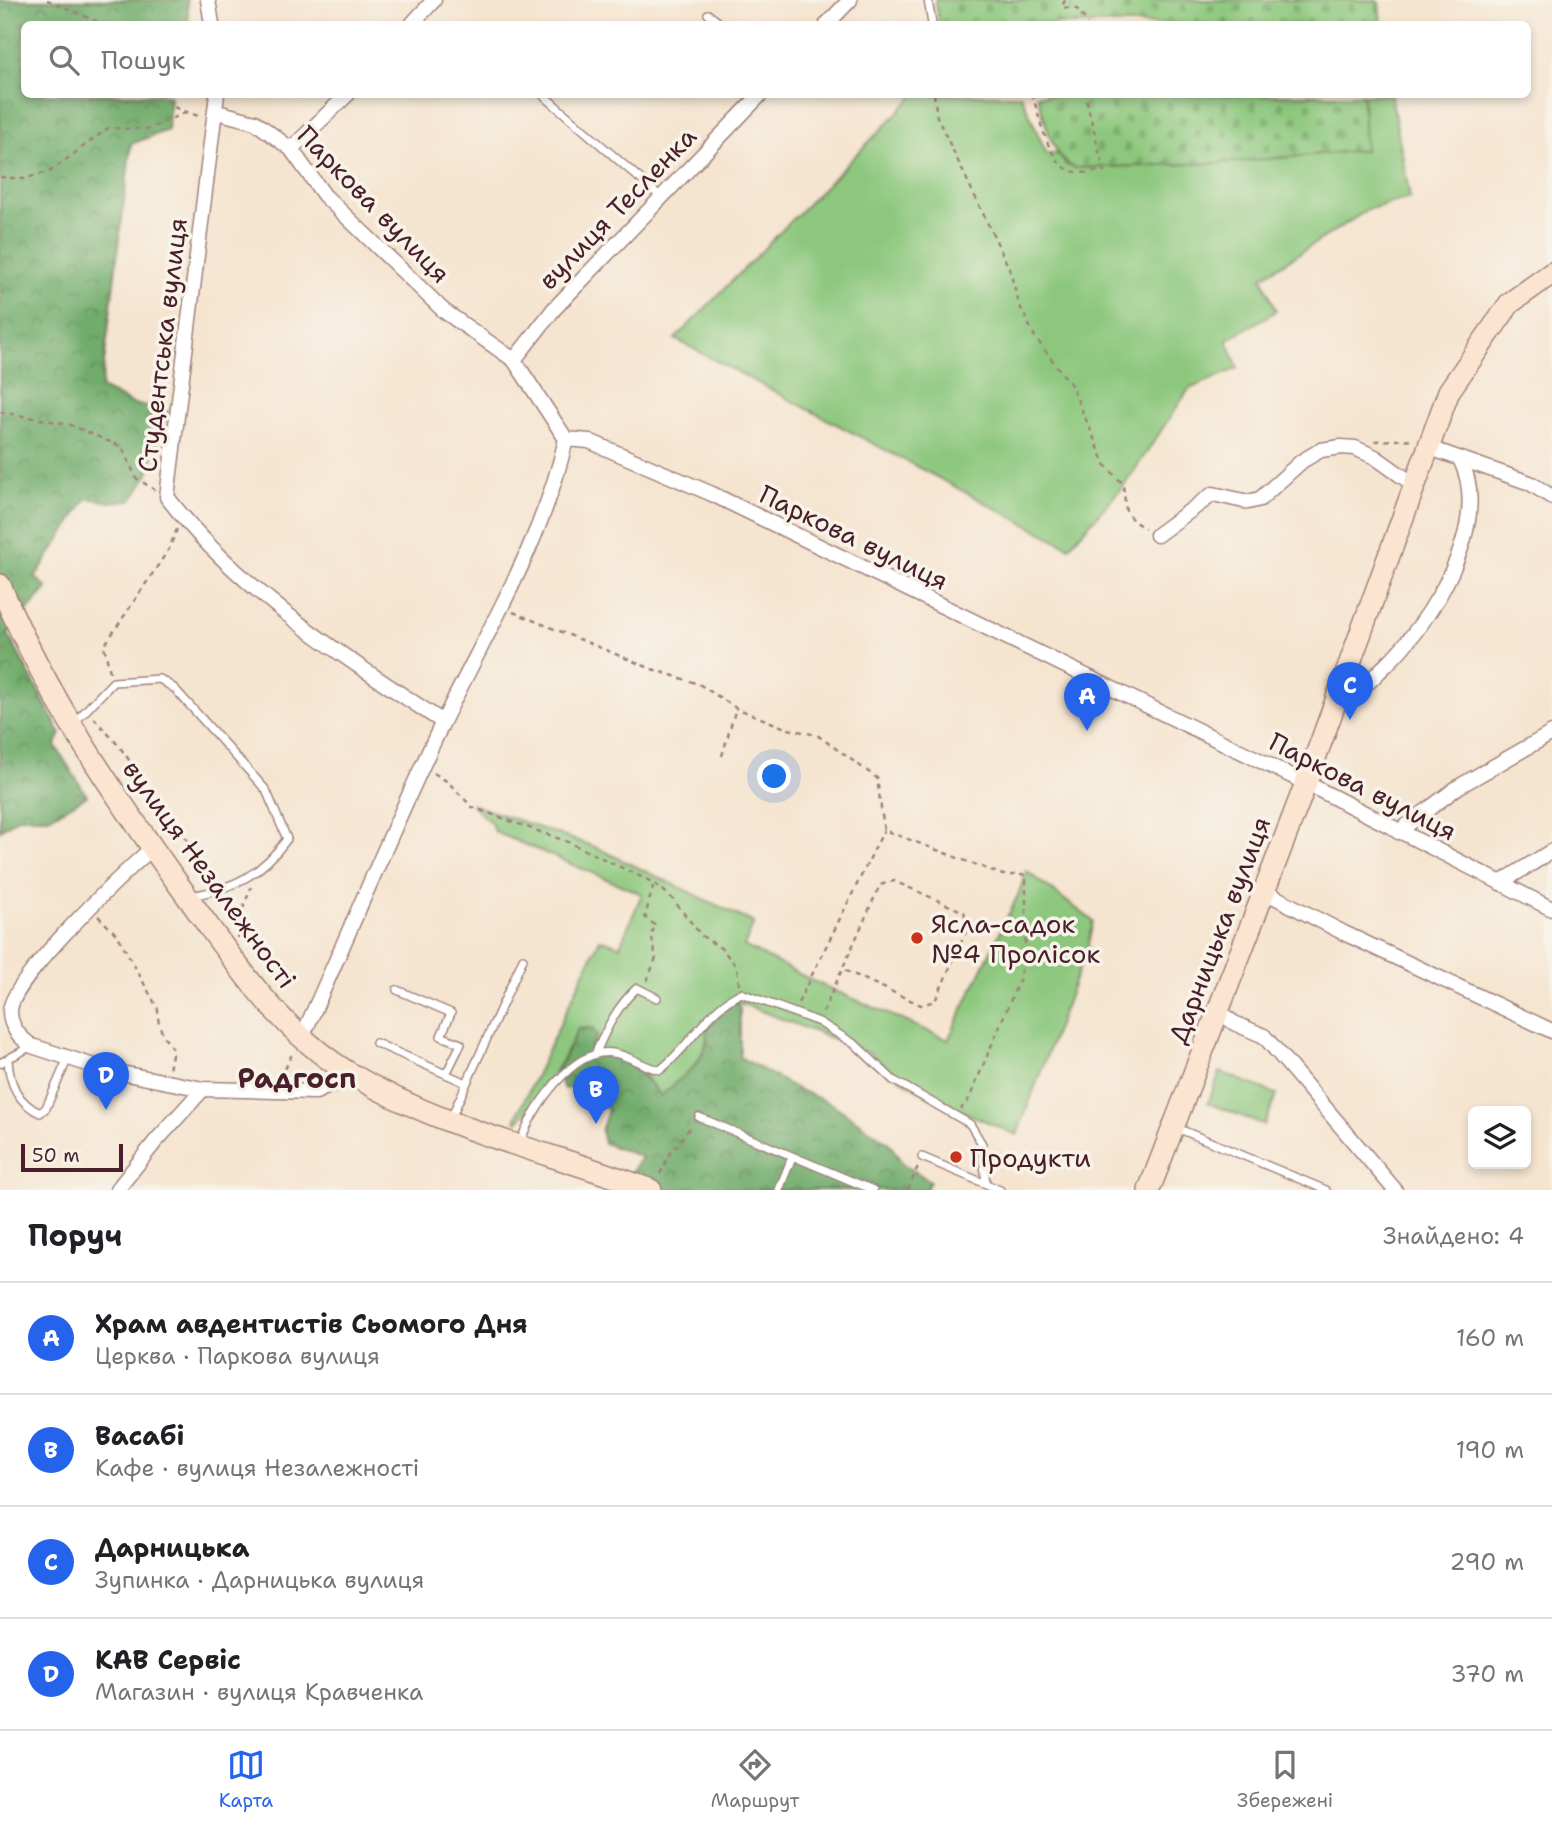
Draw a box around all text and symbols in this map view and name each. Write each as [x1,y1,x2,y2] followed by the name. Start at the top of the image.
[21,21,1531,98] search box
[45,41,83,79] icon: search
[101,42,185,77] text: Пошук
[290,118,458,290] street label: Паркова вулиця
[530,119,704,297] street label: вулиця Тесленка
[129,216,195,474] street label: Студентська вулиця
[754,476,954,598] street label: Паркова вулиця
[1327,662,1373,720] pin: C
[1064,673,1110,731] pin: A
[1263,724,1463,848] street label: Паркова вулиця
[115,753,305,995] street label: вулиця Незалежності
[757,759,791,793] your location
[1160,812,1278,1048] street label: Дарницька вулиця
[931,906,1101,971] place label: Ясла-садок №4 Пролісок
[909,930,925,946] marker: Ясла-садок №4 Пролісок
[83,1052,129,1110] pin: D
[238,1059,356,1097] district label: Радгосп
[573,1066,619,1124] pin: B
[1468,1106,1531,1169] map controls
[1468,1106,1531,1169] button: layers
[970,1140,1091,1175] place label: Продукти
[21,1141,122,1173] scale bar
[32,1143,80,1168] text: 50 m
[948,1149,964,1165] marker: Продукти
[28,1215,122,1256] text: Поруч
[1383,1221,1524,1251] text: Знайдено: 4
[95,1306,528,1341] text: Храм авдентистів Сьомого Дня
[42,1323,60,1353] text: A
[1456,1323,1524,1353] text: 160 m
[95,1341,380,1371] text: Церква · Паркова вулиця
[95,1418,185,1453] text: Васабі
[44,1435,58,1465] text: B
[1456,1435,1524,1465] text: 190 m
[95,1453,419,1483] text: Кафе · вулиця Незалежності
[95,1530,250,1565] text: Дарницька
[44,1547,58,1577] text: C
[1450,1547,1524,1577] text: 290 m
[95,1565,424,1595] text: Зупинка · Дарницька вулиця
[95,1642,241,1677] text: КАВ Сервіс
[43,1659,59,1689] text: D
[1451,1659,1524,1689] text: 370 m
[95,1677,423,1707] text: Магазин · вулиця Кравченка
[219,1746,273,1813] tab: Карта
[711,1746,799,1813] tab: Маршрут
[1237,1746,1333,1813] tab: Збережені

